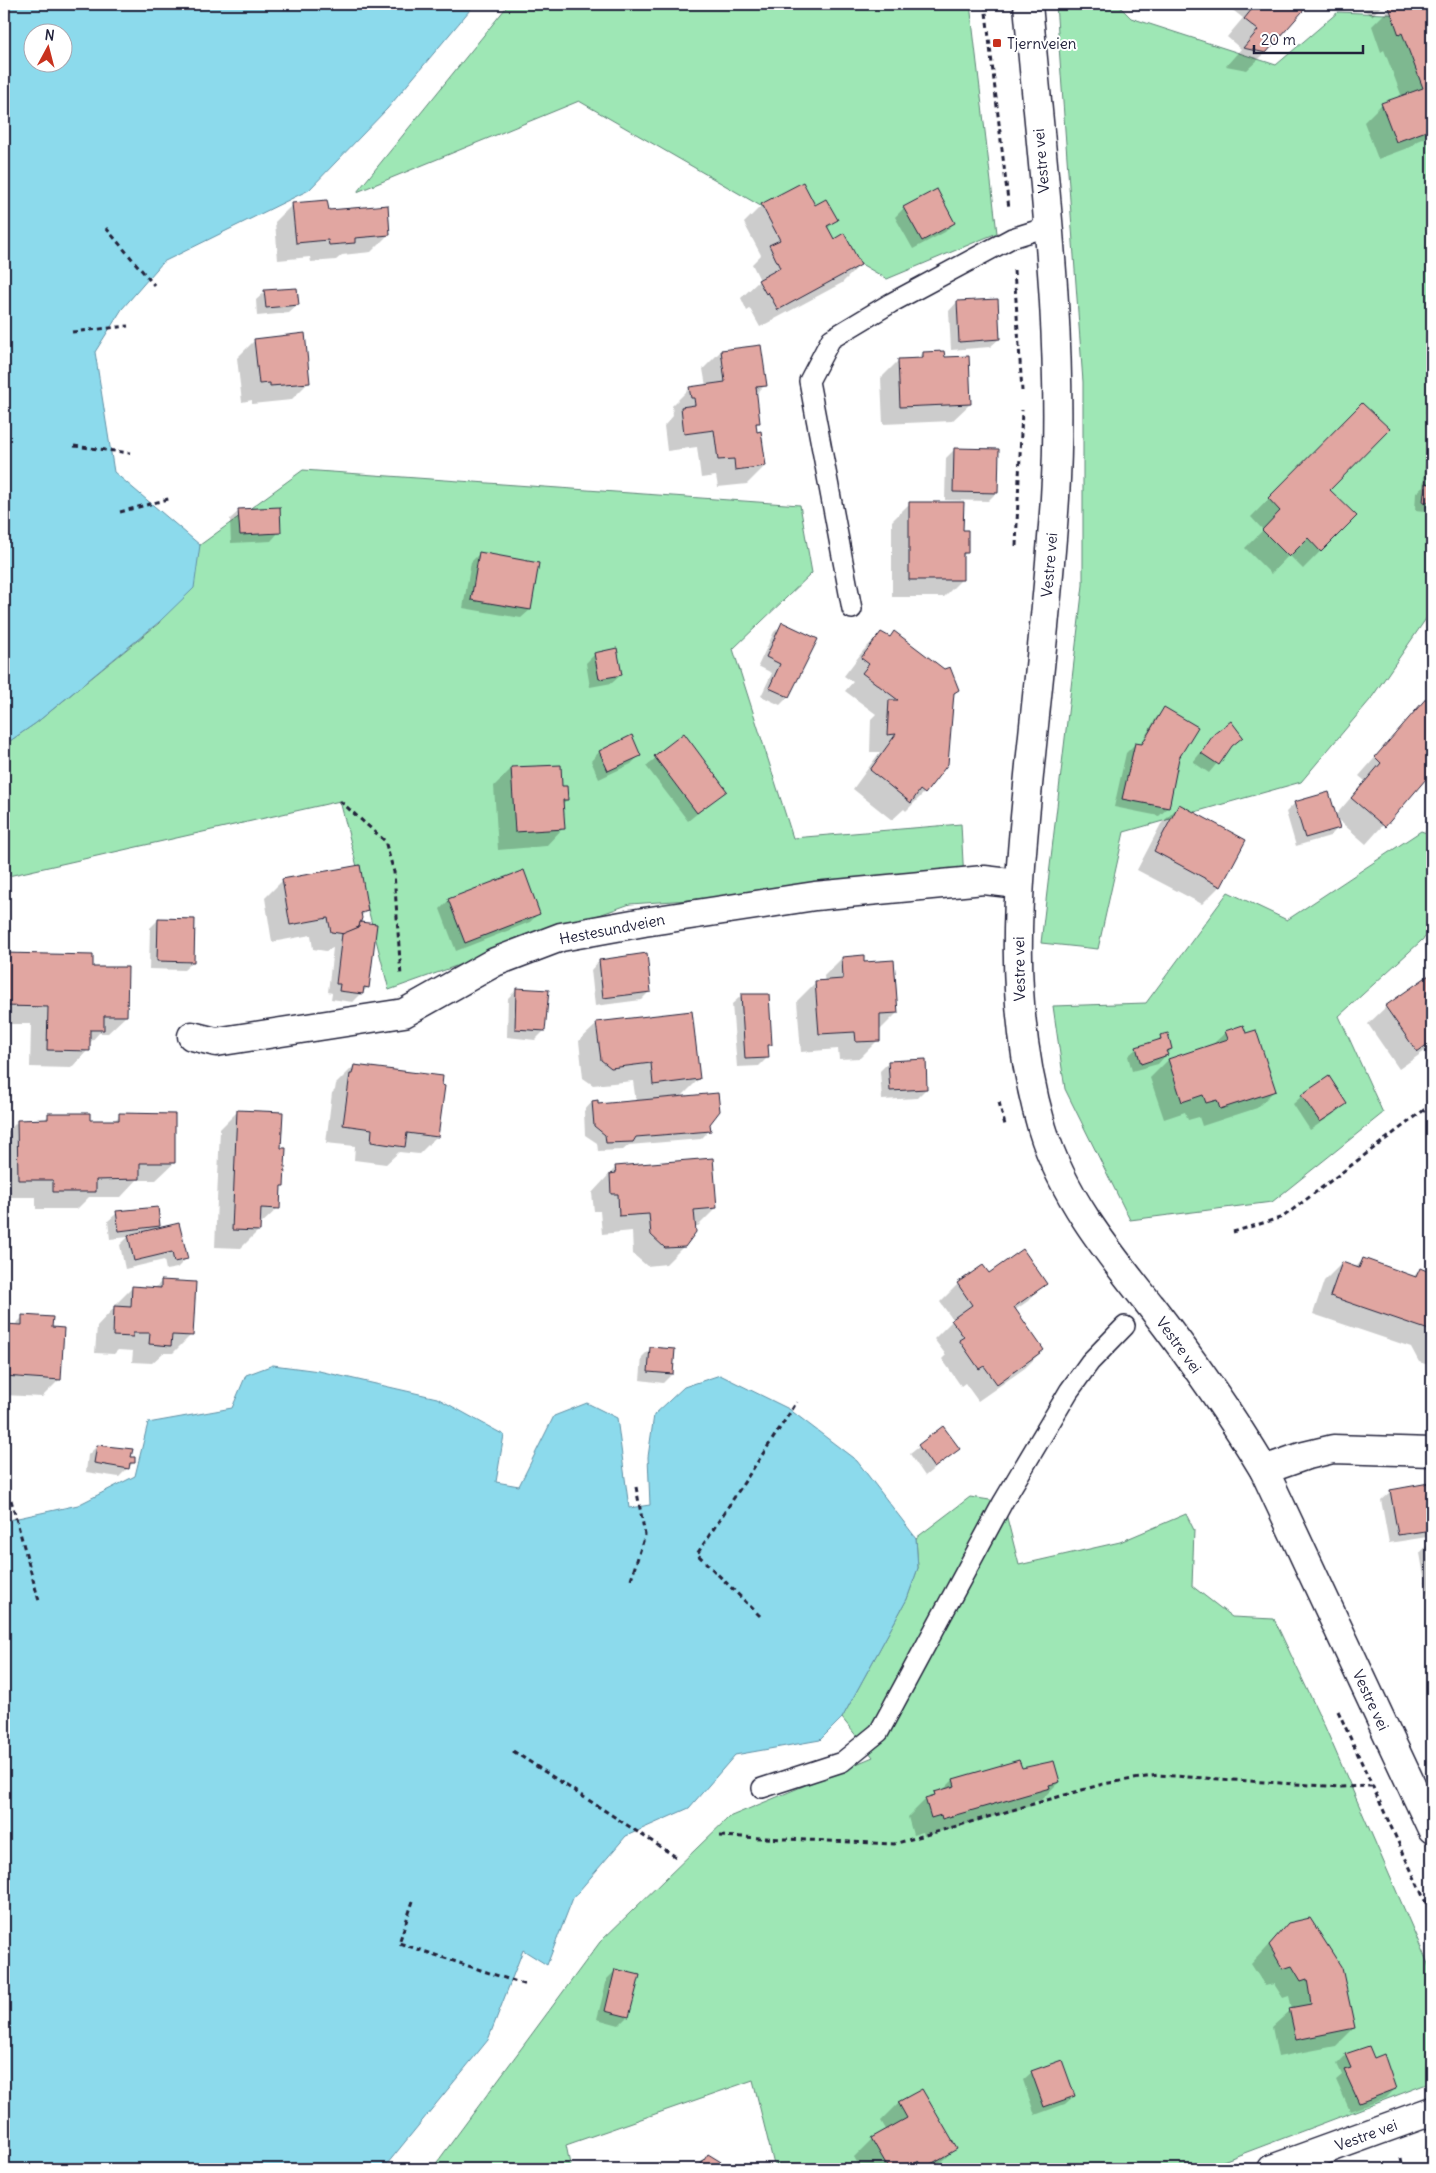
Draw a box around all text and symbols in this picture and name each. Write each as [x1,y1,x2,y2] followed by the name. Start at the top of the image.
[22,22,72,72] north arrow
[1254,22,1362,54] scale bar
[44,26,55,45] text: N
[1261,30,1296,49] text: 20 m
[1007,34,1077,53] place label: Tjernveien
[991,37,1003,49] marker: Tjernveien
[1029,128,1053,194] street label: Vestre vei
[1037,532,1061,598] street label: Vestre vei
[558,909,667,949] street label: Hestesundveien
[1009,936,1029,1002] street label: Vestre vei
[1152,1313,1206,1377] street label: Vestre vei
[1349,1667,1393,1733] street label: Vestre vei
[1332,2115,1400,2155] street label: Vestre vei

